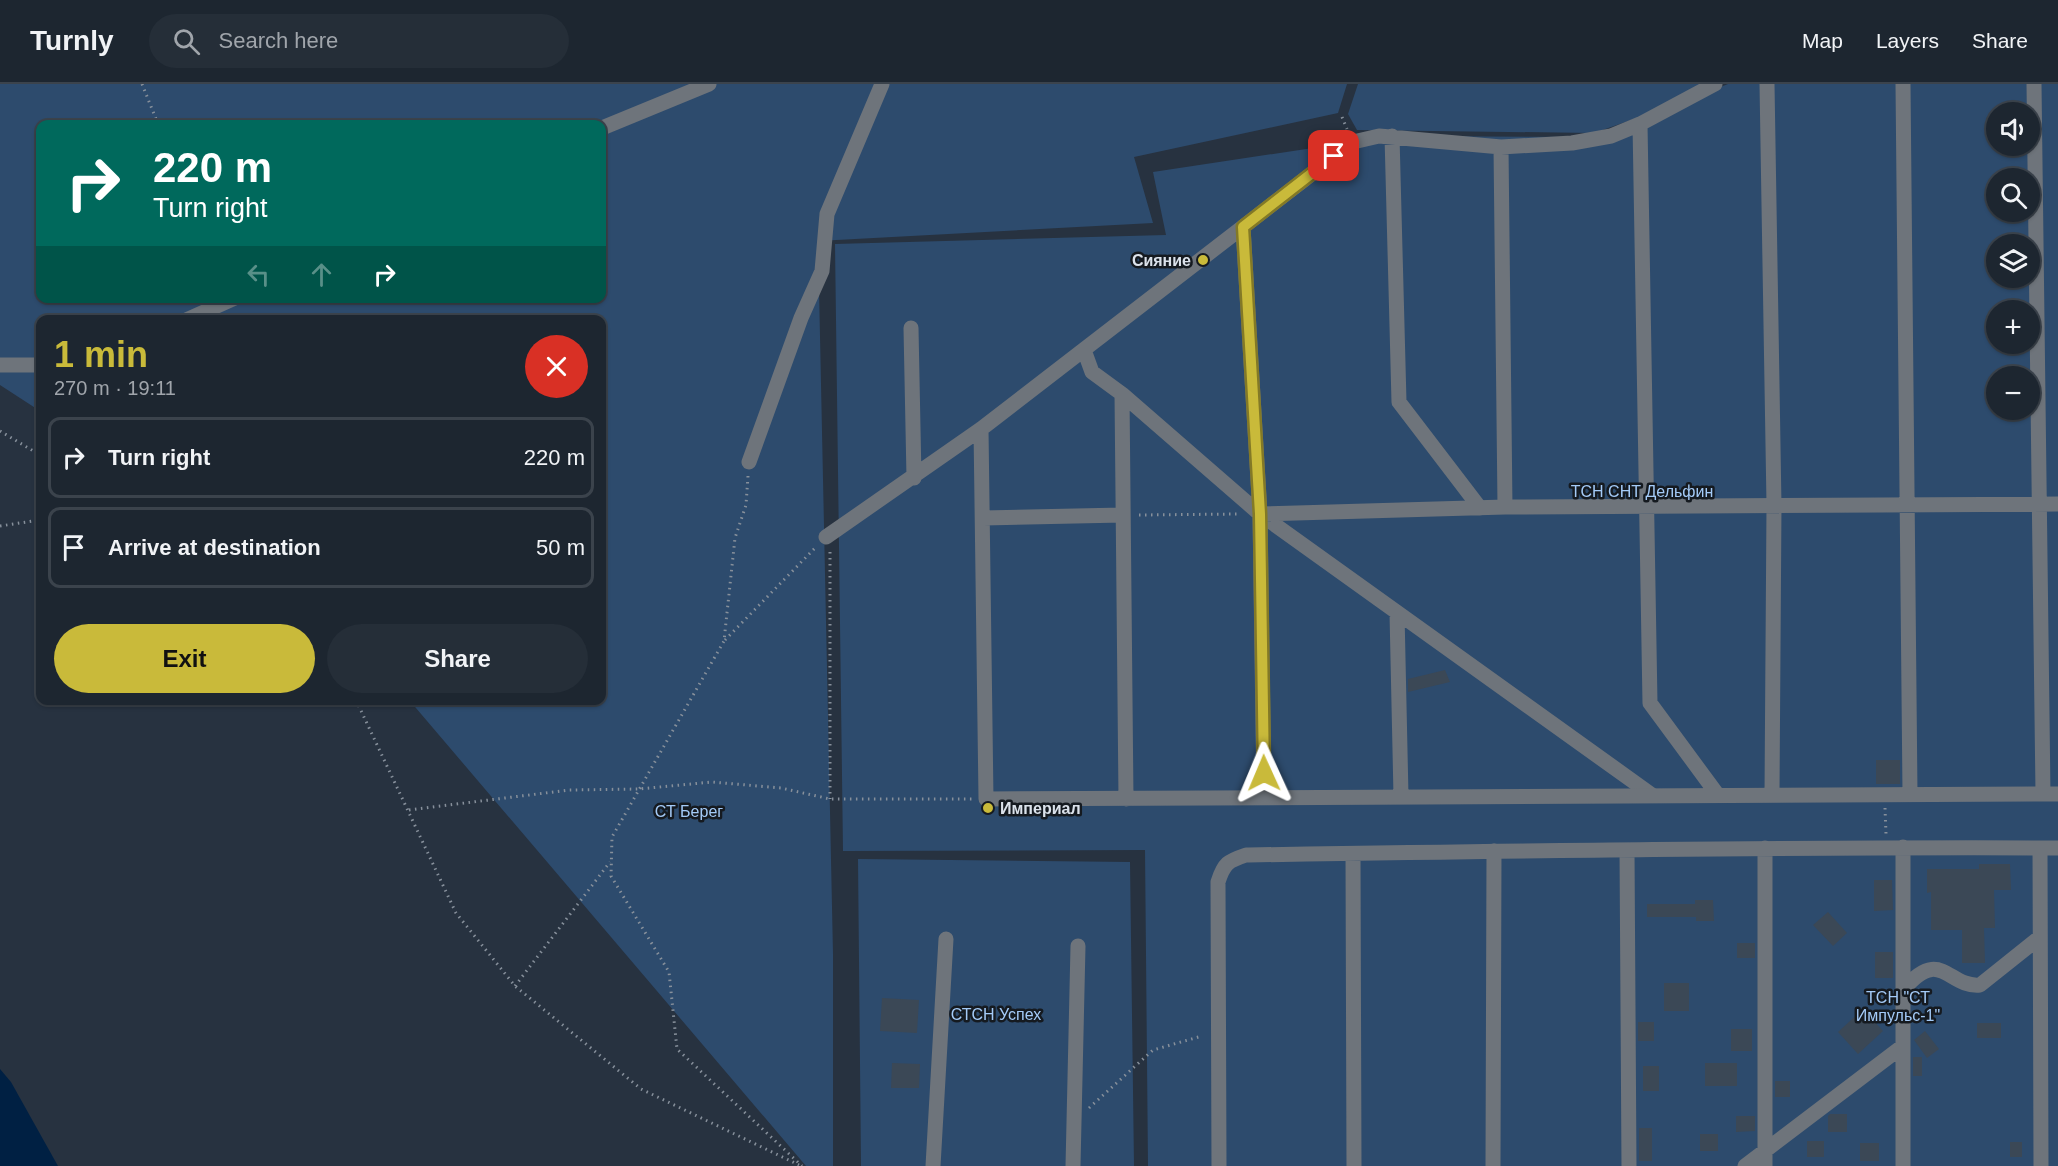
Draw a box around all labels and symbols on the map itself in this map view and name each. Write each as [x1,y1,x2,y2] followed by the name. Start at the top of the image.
[1308,130,1359,181] pin
[1132,252,1191,269] place label: Сияние
[1196,253,1210,267] marker: Сияние
[1571,483,1713,500] park label: ТСН СНТ Дельфин
[1232,741,1296,805] position arrow
[1000,800,1081,817] place label: Империал
[981,801,995,815] marker: Империал
[655,803,723,820] park label: СТ Берег
[1856,989,1940,1024] park label: ТСН "СТ Импульс-1"
[951,1006,1041,1023] park label: СТСН Успех

